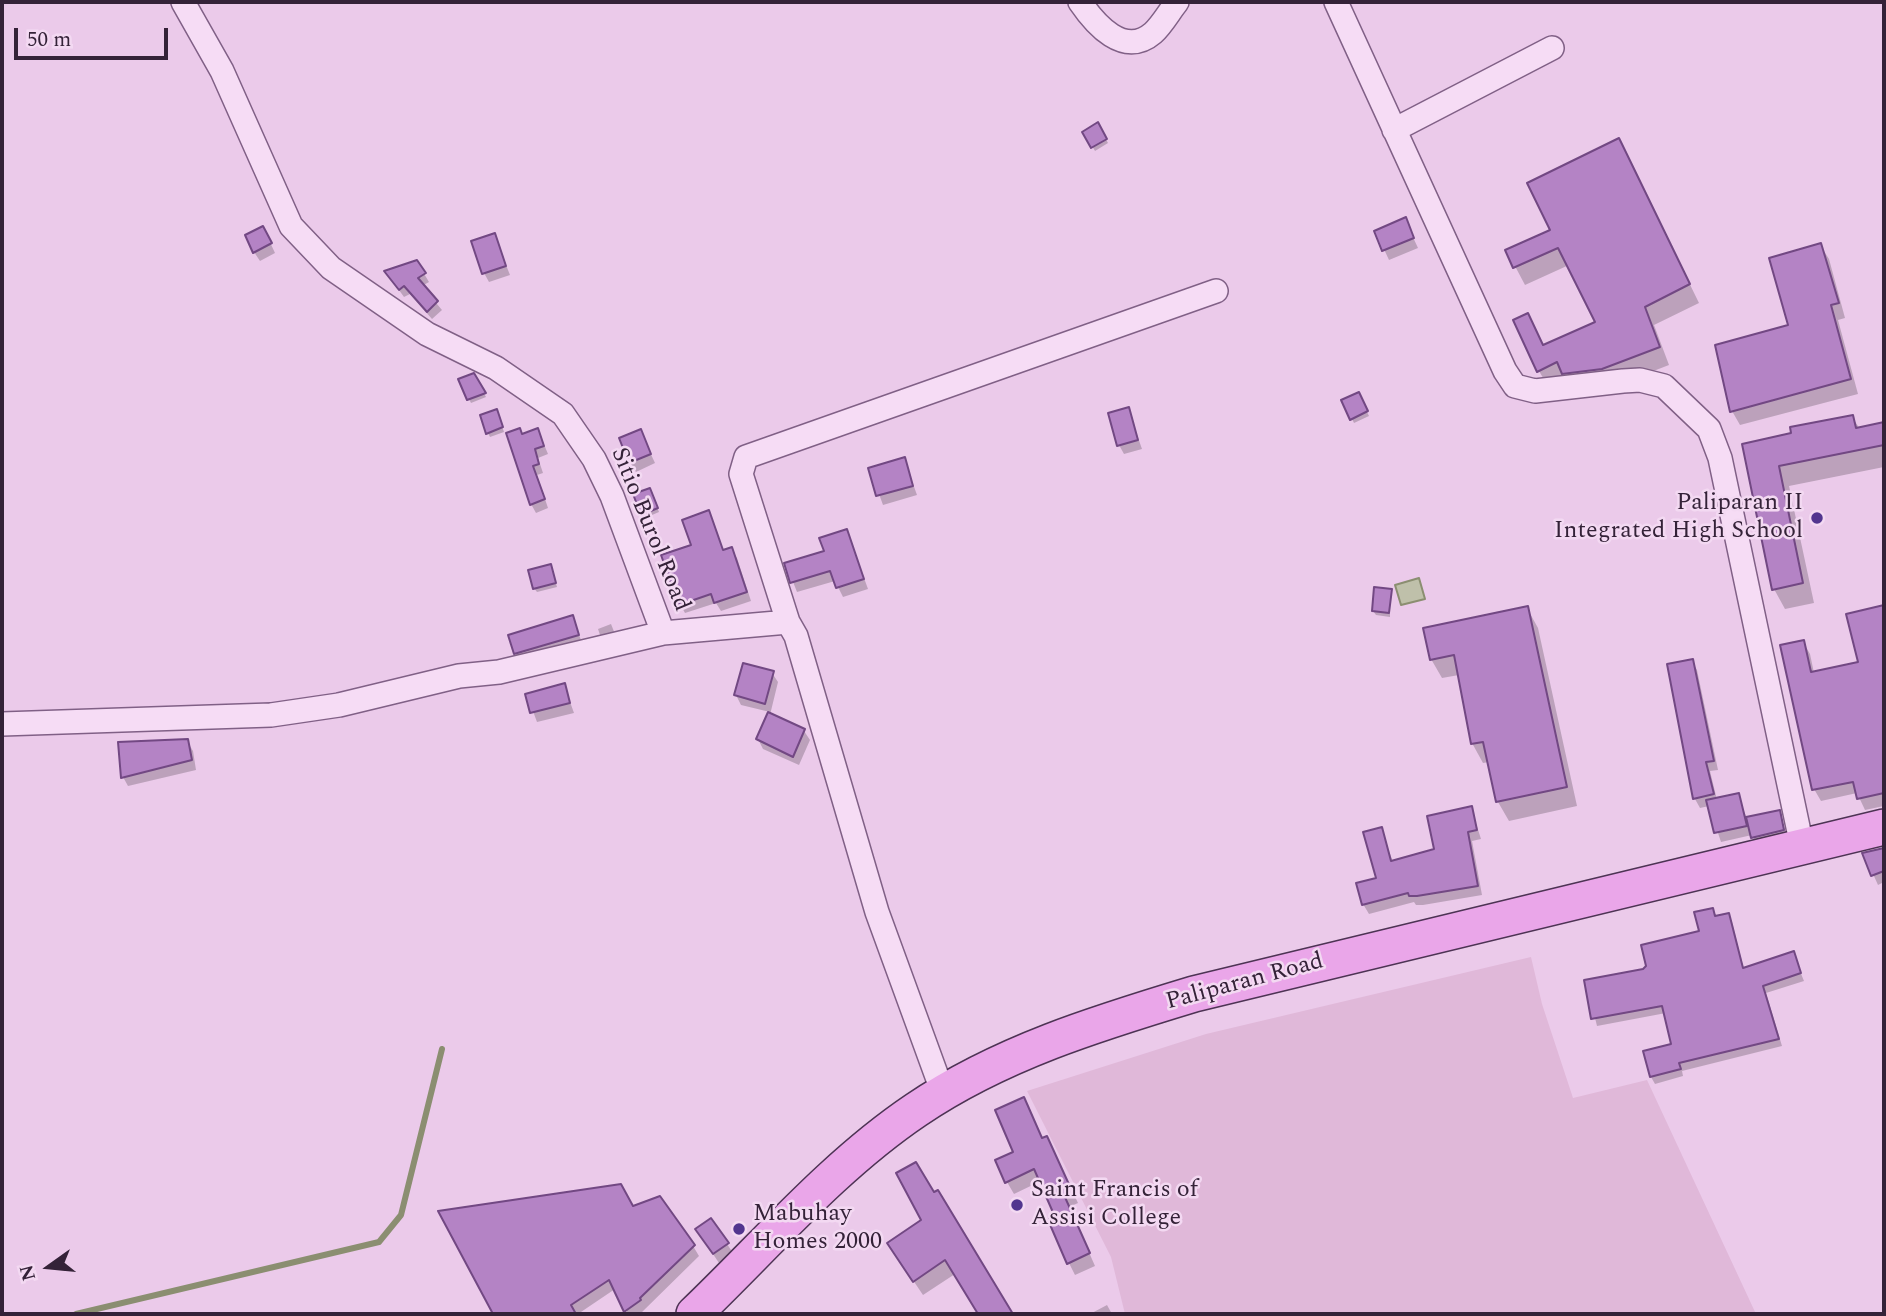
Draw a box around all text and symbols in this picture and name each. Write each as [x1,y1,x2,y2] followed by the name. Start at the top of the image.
[18,14,172,58] scale bar
[27,24,71,56] text: 50 m
[603,444,695,616] street label: Sitio Burol Road
[1554,490,1803,546] place label: Paliparan II Integrated High School
[1809,510,1825,526] marker: Paliparan II Integrated High School
[1163,948,1327,1018] street label: Paliparan Road
[1031,1177,1198,1233] place label: Saint Francis of Assisi College
[1009,1197,1025,1213] marker: Saint Francis of Assisi College
[753,1201,882,1257] place label: Mabuhay Homes 2000
[731,1221,747,1237] marker: Mabuhay Homes 2000
[14,1232,84,1302] north arrow
[12,1261,44,1284] text: N

